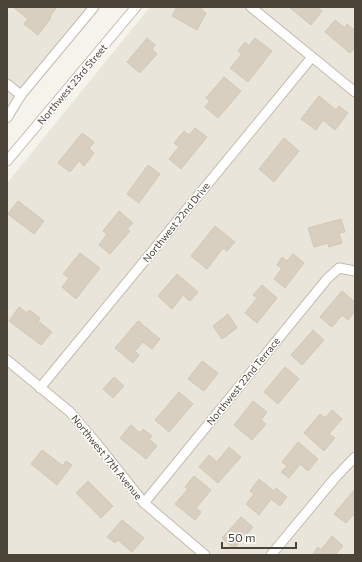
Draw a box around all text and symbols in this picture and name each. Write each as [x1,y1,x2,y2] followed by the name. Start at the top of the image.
[35,41,109,127] street label: Northwest 23rd Street
[140,180,212,264] street label: Northwest 22nd Drive
[204,335,282,427] street label: Northwest 22nd Terrace
[69,412,145,502] street label: Northwest 17th Avenue
[222,524,296,550] scale bar
[228,530,256,544] text: 50 m

